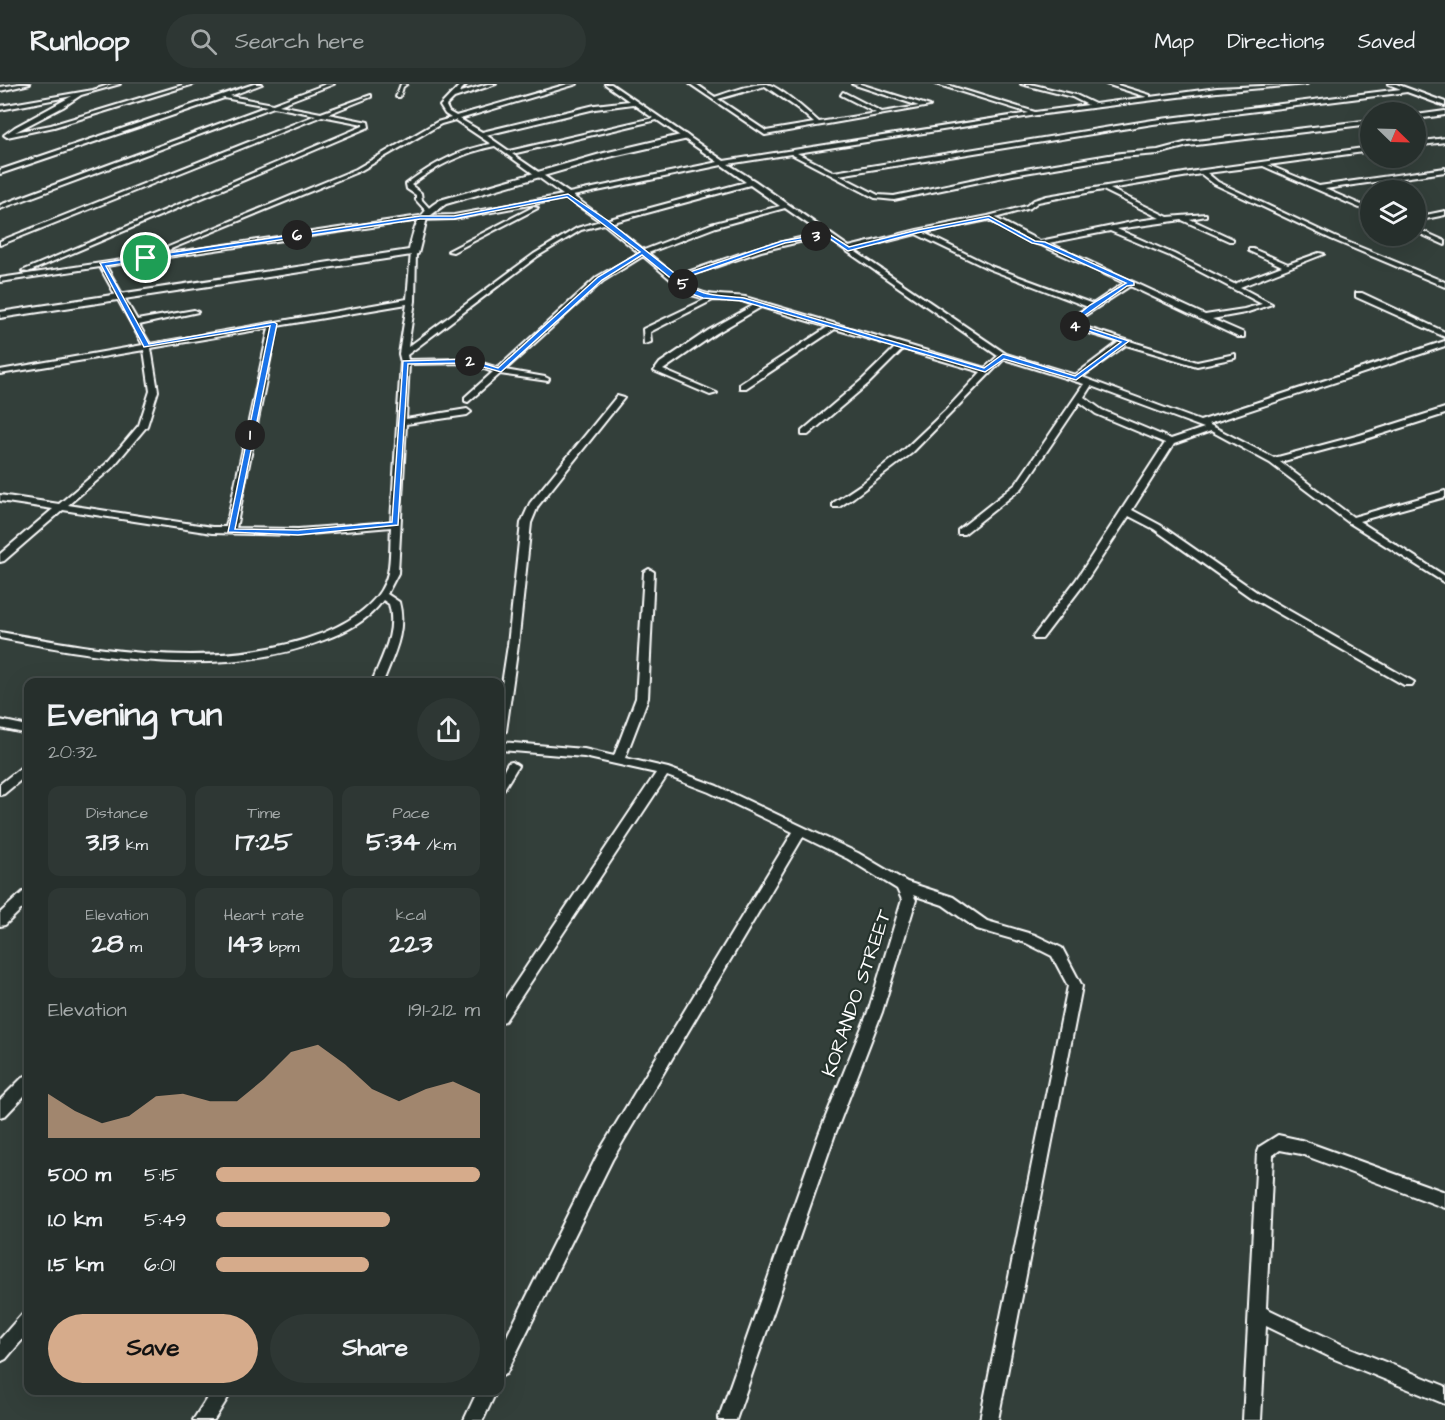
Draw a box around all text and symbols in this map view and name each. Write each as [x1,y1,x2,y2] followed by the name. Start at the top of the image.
[166,14,586,68] search box
[30,22,130,61] text: Runloop
[187,25,220,58] icon: search
[235,26,365,57] text: Search here
[1154,27,1194,56] text: Map
[1227,27,1325,56] text: Directions
[1358,27,1415,56] text: Saved
[1360,102,1426,168] north arrow
[1360,102,1426,246] map controls
[1360,180,1426,246] button: layers
[282,220,312,250] pin: 6
[801,221,831,251] pin: 3
[292,224,302,246] text: 6
[812,225,820,247] text: 3
[120,232,171,283] pin
[129,241,162,274] icon: arrive
[668,269,698,299] pin: 5
[677,273,689,295] text: 5
[1060,311,1090,341] pin: 4
[1070,315,1080,337] text: 4
[455,346,485,376] pin: 2
[465,350,475,372] text: 2
[235,420,265,450] pin: 1
[249,424,251,446] text: 1
[48,692,222,738] text: Evening run
[417,698,480,761] button: share
[48,738,97,766] text: 20:32
[86,802,148,824] text: Distance
[247,802,281,824] text: Time
[392,802,430,824] text: Pace
[86,824,119,860] text: 3.13
[236,824,292,860] text: 17:25
[366,824,420,860] text: 5:34
[119,834,148,856] text: km
[420,834,456,856] text: /km
[86,904,148,926] text: Elevation
[224,904,304,926] text: Heart rate
[396,904,426,926] text: kcal
[815,905,899,1081] street label: KORANDO STREET
[92,926,123,962] text: 28
[228,926,263,962] text: 143
[390,926,433,962] text: 223
[123,936,142,958] text: m
[263,936,300,958] text: bpm
[48,996,127,1024] text: Elevation
[408,996,480,1024] text: 191–212 m
[48,1161,111,1189] text: 500 m
[144,1161,178,1189] text: 5:15
[48,1206,102,1234] text: 1.0 km
[144,1206,187,1234] text: 5:49
[48,1251,103,1279] text: 1.5 km
[144,1251,175,1279] text: 6:01
[48,1314,258,1383] button: Save
[270,1314,480,1383] button: Share

